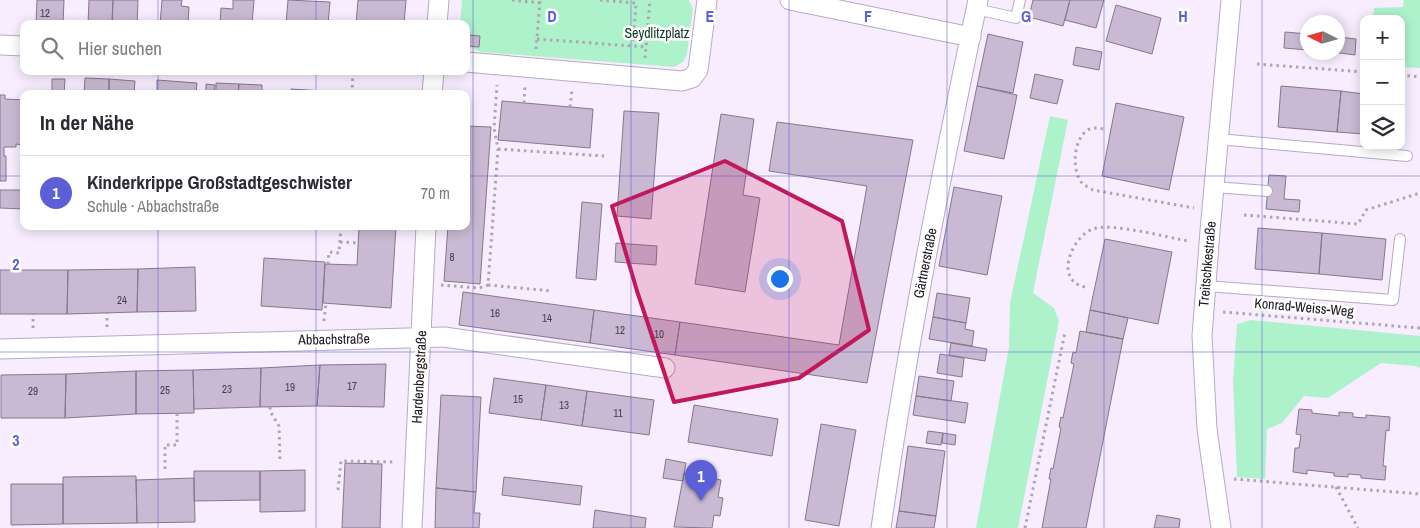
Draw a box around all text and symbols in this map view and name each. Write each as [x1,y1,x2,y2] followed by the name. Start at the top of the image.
[547,5,557,27] text: D
[706,5,715,27] text: E
[864,5,872,27] text: F
[1021,5,1031,27] text: G
[1178,5,1188,27] text: H
[40,6,50,20] house number: 12
[1300,15,1345,60] north arrow
[1360,15,1405,150] map controls
[1360,15,1405,60] button: +
[20,20,470,75] search box
[624,24,690,42] park label: Seydlitzplatz
[38,34,66,62] icon: search
[78,35,162,61] text: Hier suchen
[1360,60,1405,105] button: −
[1360,105,1405,150] button: layers
[40,108,134,137] text: In der Nähe
[87,169,352,195] text: Kinderkrippe Großstadtgeschwister
[52,182,60,204] text: 1
[421,182,450,204] text: 70 m
[87,195,219,217] text: Schule · Abbachstraße
[1194,221,1220,307] street label: Treitschkestraße
[909,226,941,300] street label: Gärtnerstraße
[449,250,455,264] house number: 8
[12,253,20,275] text: 2
[767,266,793,292] your location
[117,293,127,307] house number: 24
[1254,294,1355,320] street label: Konrad-Weiss-Weg
[490,306,500,320] house number: 16
[542,311,552,325] house number: 14
[615,323,625,337] house number: 12
[654,327,664,341] house number: 10
[297,329,370,349] street label: Abbachstraße
[408,330,430,424] street label: Hardenbergstraße
[347,379,357,393] house number: 17
[285,380,295,394] house number: 19
[222,382,232,396] house number: 23
[160,383,170,397] house number: 25
[28,384,38,398] house number: 29
[513,392,523,406] house number: 15
[559,398,569,412] house number: 13
[613,406,623,420] house number: 11
[12,429,20,451] text: 3
[685,460,717,501] pin: 1

